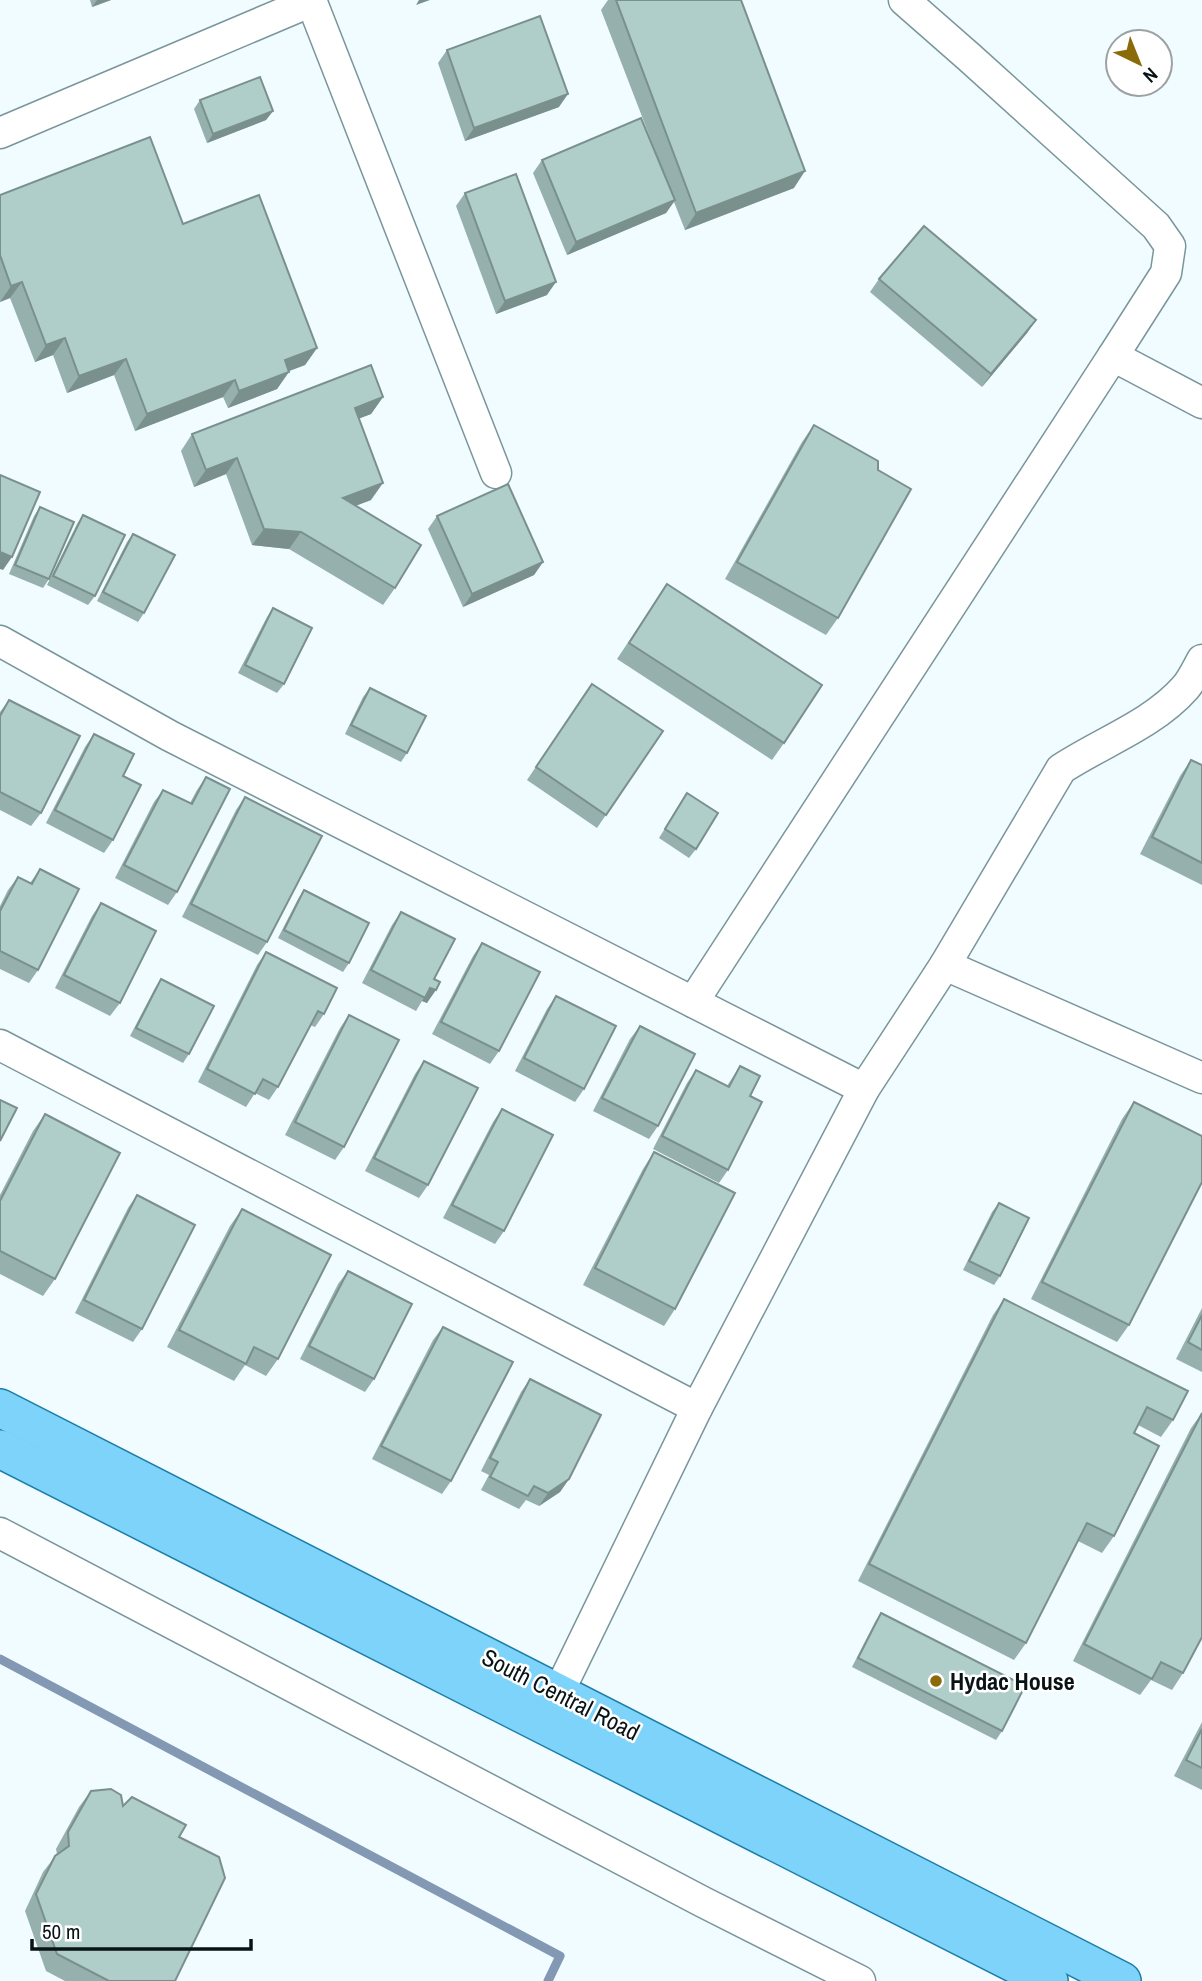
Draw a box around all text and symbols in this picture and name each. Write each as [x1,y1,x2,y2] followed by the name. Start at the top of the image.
[1104,28,1174,98] north arrow
[1138,62,1164,89] text: N
[477,1641,645,1747] street label: South Central Road
[950,1665,1075,1697] place label: Hydac House
[928,1673,944,1689] marker: Hydac House
[32,1908,250,1952] scale bar
[42,1917,80,1946] text: 50 m

